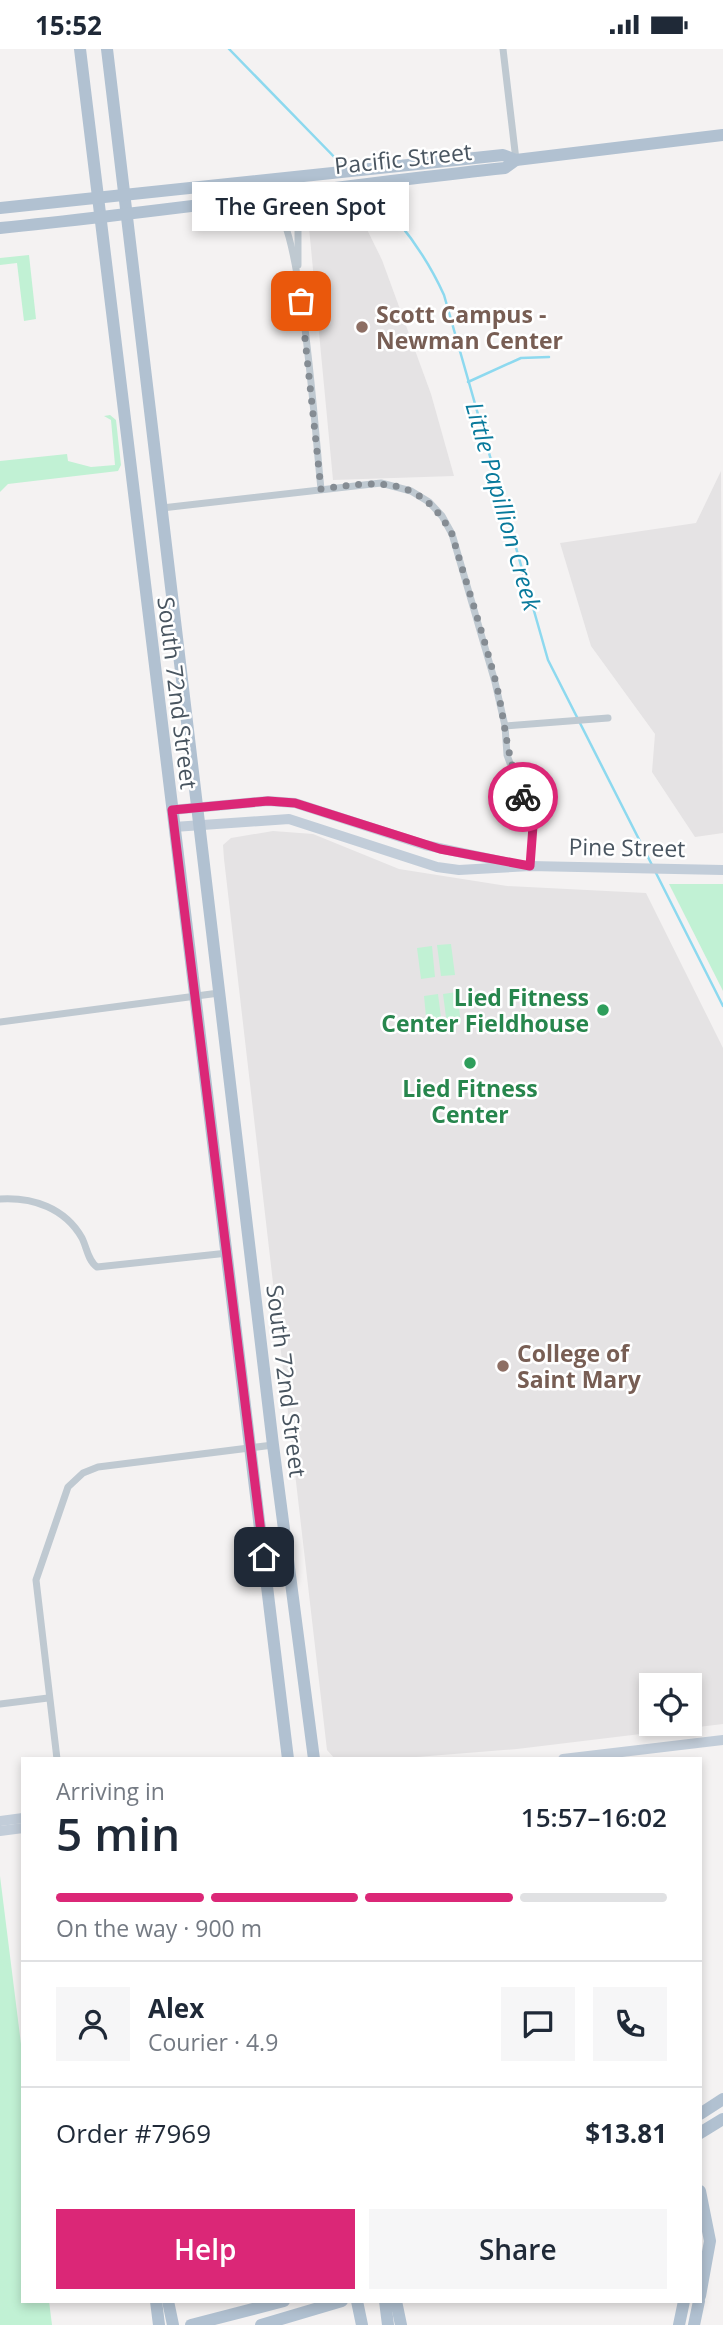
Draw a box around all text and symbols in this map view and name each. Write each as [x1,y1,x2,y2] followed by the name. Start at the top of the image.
[35,7,102,43] text: 15:52
[333,135,473,181] street label: Pacific Street
[192,182,410,231] callout: The Green Spot
[215,190,386,222] text: The Green Spot
[271,271,331,331] pin
[282,282,320,320] icon: bag
[376,298,563,356] place label: Scott Campus - Newman Center
[354,319,370,335] marker: Scott Campus - Newman Center
[458,398,550,615] water label: Little Papillion Creek
[150,595,206,791] street label: South 72nd Street
[488,762,558,832] courier
[504,778,542,816] icon: bike
[568,830,686,864] street label: Pine Street
[381,981,589,1039] place label: Lied Fitness Center Fieldhouse
[595,1002,611,1018] marker: Lied Fitness Center Fieldhouse
[462,1055,478,1071] marker: Lied Fitness Center
[402,1072,538,1130] place label: Lied Fitness Center
[259,1283,315,1479] street label: South 72nd Street
[517,1337,642,1395] place label: College of Saint Mary
[495,1358,511,1374] marker: College of Saint Mary
[234,1527,294,1587] pin
[245,1538,283,1576] icon: home
[639,1673,702,1736] map controls
[639,1673,702,1736] button: locate
[56,1775,165,1807] text: Arriving in
[521,1799,667,1835] text: 15:57–16:02
[56,1802,180,1864] text: 5 min
[56,1912,262,1944] text: On the way · 900 m
[56,1987,130,2061] button: person
[501,1987,575,2061] button: chat
[593,1987,667,2061] button: phone
[148,1990,204,2026] text: Alex
[148,2026,278,2058] text: Courier · 4.9
[56,2115,211,2151] text: Order #7969
[585,2115,667,2151] text: $13.81
[56,2209,355,2289] button: Help
[369,2209,667,2289] button: Share

